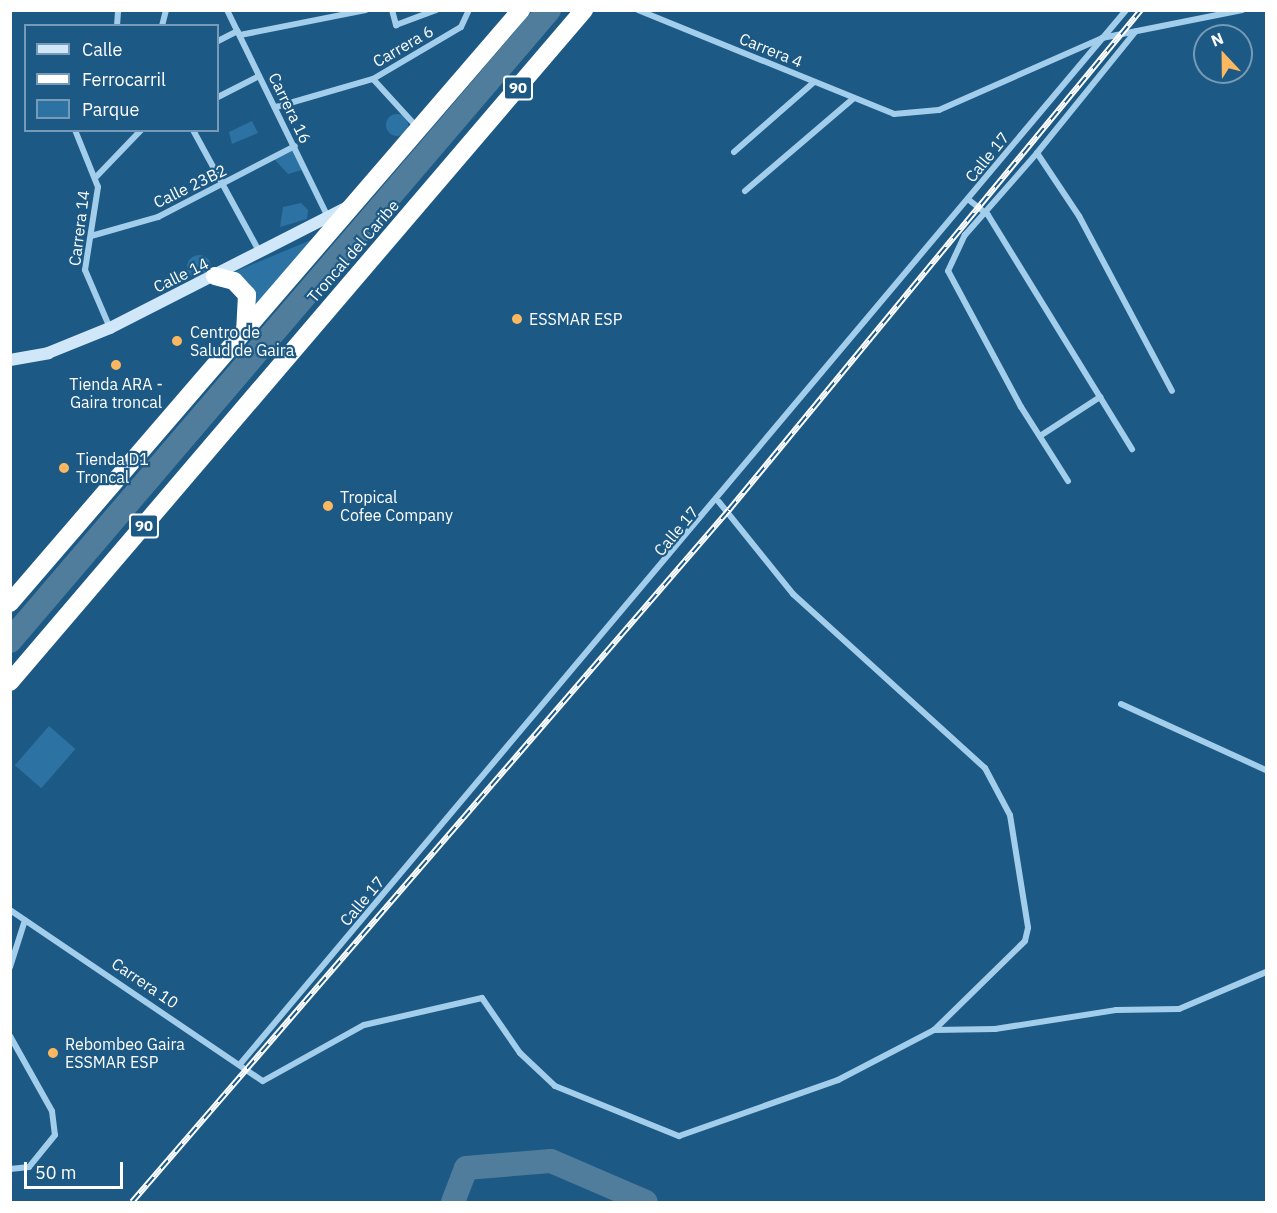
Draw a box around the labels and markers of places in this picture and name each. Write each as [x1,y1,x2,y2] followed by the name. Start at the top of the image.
[529,309,622,329] place label: ESSMAR ESP
[510,312,524,326] marker: ESSMAR ESP
[190,322,294,360] place label: Centro de Salud de Gaira
[168,332,186,350] marker: Centro de Salud de Gaira
[109,358,123,372] marker: Tienda ARA - Gaira troncal
[69,374,163,412] place label: Tienda ARA - Gaira troncal
[76,449,149,487] place label: Tienda D1 Troncal
[57,461,71,475] marker: Tienda D1 Troncal
[340,487,453,525] place label: Tropical Cofee Company
[321,499,335,513] marker: Tropical Cofee Company
[65,1034,185,1072] place label: Rebombeo Gaira ESSMAR ESP
[46,1046,60,1060] marker: Rebombeo Gaira ESSMAR ESP

